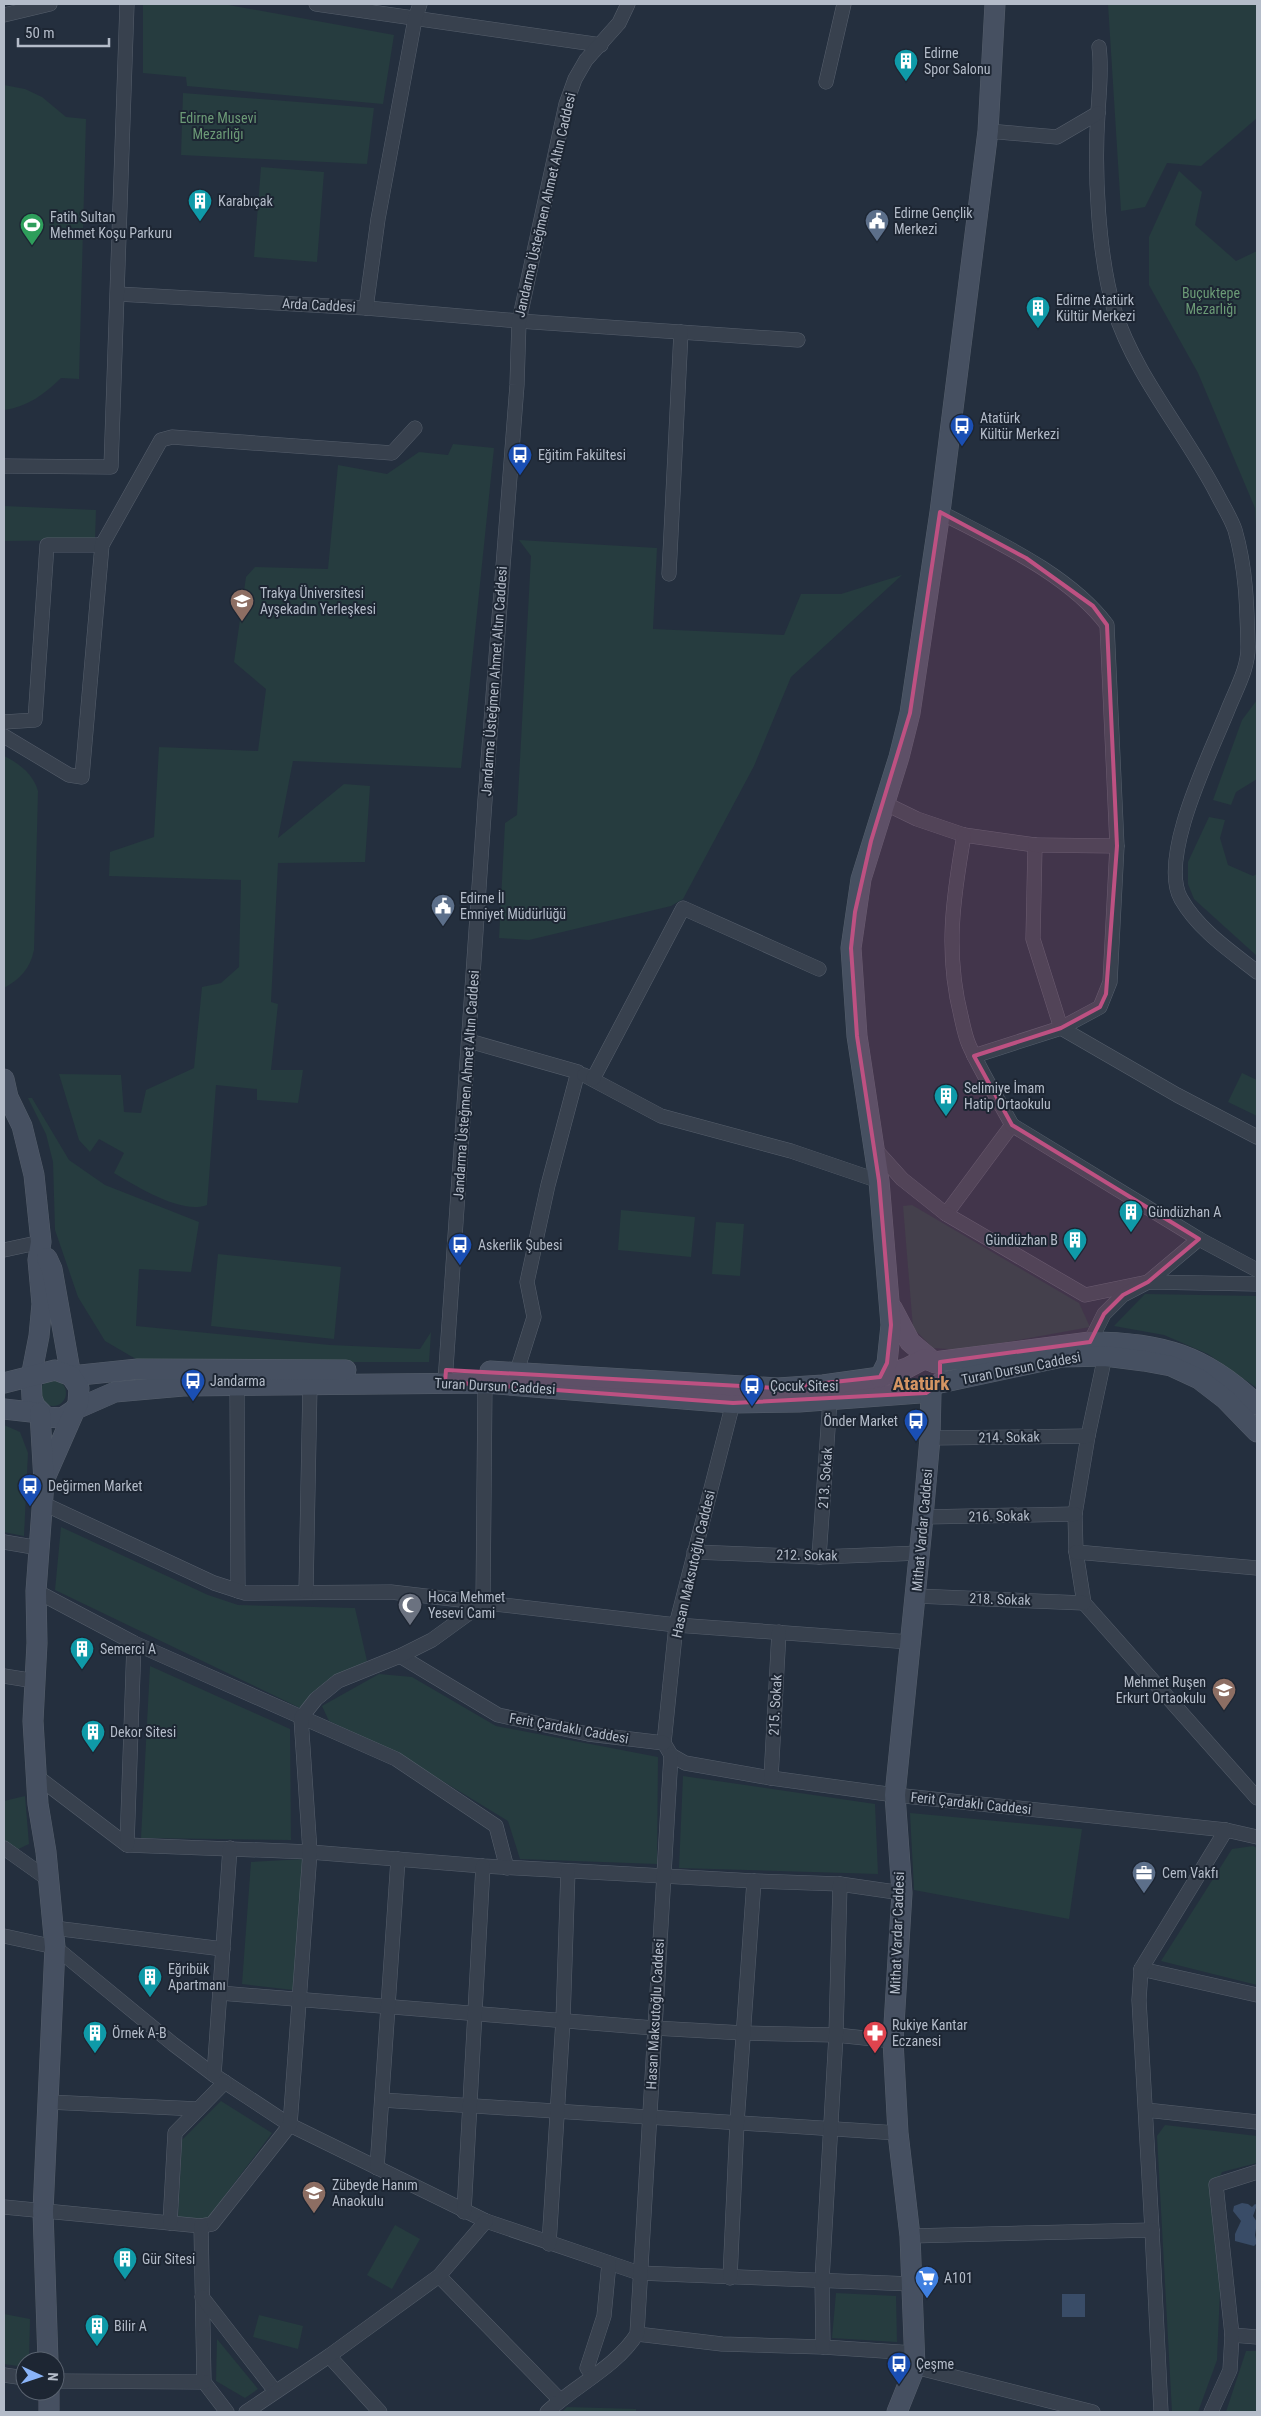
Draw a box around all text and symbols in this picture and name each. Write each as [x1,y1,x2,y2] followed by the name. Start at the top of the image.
[18,15,109,47] scale bar
[25,24,55,42] text: 50 m
[924,45,990,77] place label: Edirne Spor Salonu
[893,48,919,82] building icon: Edirne Spor Salonu
[511,91,579,319] street label: Jandarma Üsteğmen Ahmet Altın Caddesi
[179,110,257,142] park label: Edirne Musevi Mezarlığı
[187,188,213,222] building icon: Karabıçak
[218,193,273,209] place label: Karabıçak
[894,205,973,237] place label: Edirne Gençlik Merkezi
[864,208,890,242] public building icon: Edirne Gençlik Merkezi
[50,209,172,241] place label: Fatih Sultan Mehmet Koşu Parkuru
[19,212,45,246] sports icon: Fatih Sultan Mehmet Koşu Parkuru
[1182,285,1240,317] park label: Buçuktepe Mezarlığı
[1056,292,1135,324] place label: Edirne Atatürk Kültür Merkezi
[282,295,356,315] street label: Arda Caddesi
[1025,295,1051,329] building icon: Edirne Atatürk Kültür Merkezi
[980,410,1059,442] place label: Atatürk Kültür Merkezi
[949,413,975,447] bus stop icon: Atatürk Kültür Merkezi
[507,442,533,476] bus stop icon: Eğitim Fakültesi
[538,447,626,463] place label: Eğitim Fakültesi
[478,566,510,796] street label: Jandarma Üsteğmen Ahmet Altın Caddesi
[260,585,376,617] place label: Trakya Üniversitesi Ayşekadın Yerleşkesi
[229,588,255,622] school or university icon: Trakya Üniversitesi Ayşekadın Yerleşkesi
[460,890,566,922] place label: Edirne İl Emniyet Müdürlüğü
[430,893,456,927] public building icon: Edirne İl Emniyet Müdürlüğü
[450,970,482,1200] street label: Jandarma Üsteğmen Ahmet Altın Caddesi
[964,1080,1051,1112] place label: Selimiye İmam Hatip Ortaokulu
[933,1083,959,1117] building icon: Selimiye İmam Hatip Ortaokulu
[1118,1199,1144,1233] building icon: Gündüzhan A
[1148,1204,1221,1220] place label: Gündüzhan A
[1062,1227,1088,1261] building icon: Gündüzhan B
[447,1232,473,1266] bus stop icon: Askerlik Şubesi
[985,1232,1058,1248] place label: Gündüzhan B
[478,1237,563,1253] place label: Askerlik Şubesi
[960,1349,1082,1387] street label: Turan Dursun Caddesi
[180,1368,206,1402] bus stop icon: Jandarma
[893,1372,950,1395] district label: Atatürk
[210,1373,265,1389] place label: Jandarma
[739,1373,765,1407] bus stop icon: Çocuk Sitesi
[434,1375,556,1397] street label: Turan Dursun Caddesi
[770,1378,839,1394] place label: Çocuk Sitesi
[903,1408,929,1442] bus stop icon: Önder Market
[823,1413,898,1429] place label: Önder Market
[978,1428,1040,1446] street label: 214. Sokak
[815,1446,835,1509] street label: 213. Sokak
[909,1468,935,1592] street label: Mithat Vardar Caddesi
[17,1473,43,1507] bus stop icon: Değirmen Market
[48,1478,142,1494] place label: Değirmen Market
[668,1489,718,1639] street label: Hasan Maksutoğlu Caddesi
[968,1507,1030,1525] street label: 216. Sokak
[776,1546,838,1564] street label: 212. Sokak
[428,1589,505,1621] place label: Hoca Mehmet Yesevi Cami
[969,1590,1032,1608] street label: 218. Sokak
[397,1592,423,1626] mosque icon: Hoca Mehmet Yesevi Cami
[69,1636,95,1670] building icon: Semerci A
[100,1641,156,1657] place label: Semerci A
[765,1673,785,1736] street label: 215. Sokak
[1116,1674,1206,1706] place label: Mehmet Ruşen Erkurt Ortaokulu
[1211,1677,1237,1711] school or university icon: Mehmet Ruşen Erkurt Ortaokulu
[508,1710,630,1746] street label: Ferit Çardaklı Caddesi
[80,1719,106,1753] building icon: Dekor Sitesi
[110,1724,176,1740] place label: Dekor Sitesi
[910,1789,1032,1817] street label: Ferit Çardaklı Caddesi
[1131,1860,1157,1894] office icon: Cem Vakfı
[1162,1865,1219,1881] place label: Cem Vakfı
[887,1871,907,1995] street label: Mithat Vardar Caddesi
[643,1938,667,2090] street label: Hasan Maksutoğlu Caddesi
[168,1961,226,1993] place label: Eğribük Apartmanı
[137,1964,163,1998] building icon: Eğribük Apartmanı
[892,2017,967,2049] place label: Rukiye Kantar Eczanesi
[82,2020,108,2054] building icon: Örnek A-B
[862,2020,888,2054] pharmacy icon: Rukiye Kantar Eczanesi
[112,2025,167,2041] place label: Örnek A-B
[332,2177,418,2209] place label: Zübeyde Hanım Anaokulu
[301,2180,327,2214] school or university icon: Zübeyde Hanım Anaokulu
[112,2246,138,2280] building icon: Gür Sitesi
[142,2251,195,2267] place label: Gür Sitesi
[914,2265,940,2299] supermarket icon: A101
[944,2270,973,2286] place label: A101
[84,2313,110,2347] building icon: Bilir A
[114,2318,147,2334] place label: Bilir A
[15,2351,65,2401] north arrow
[886,2351,912,2385] bus stop icon: Çeşme
[916,2356,954,2372] place label: Çeşme
[45,2372,61,2381] text: N

